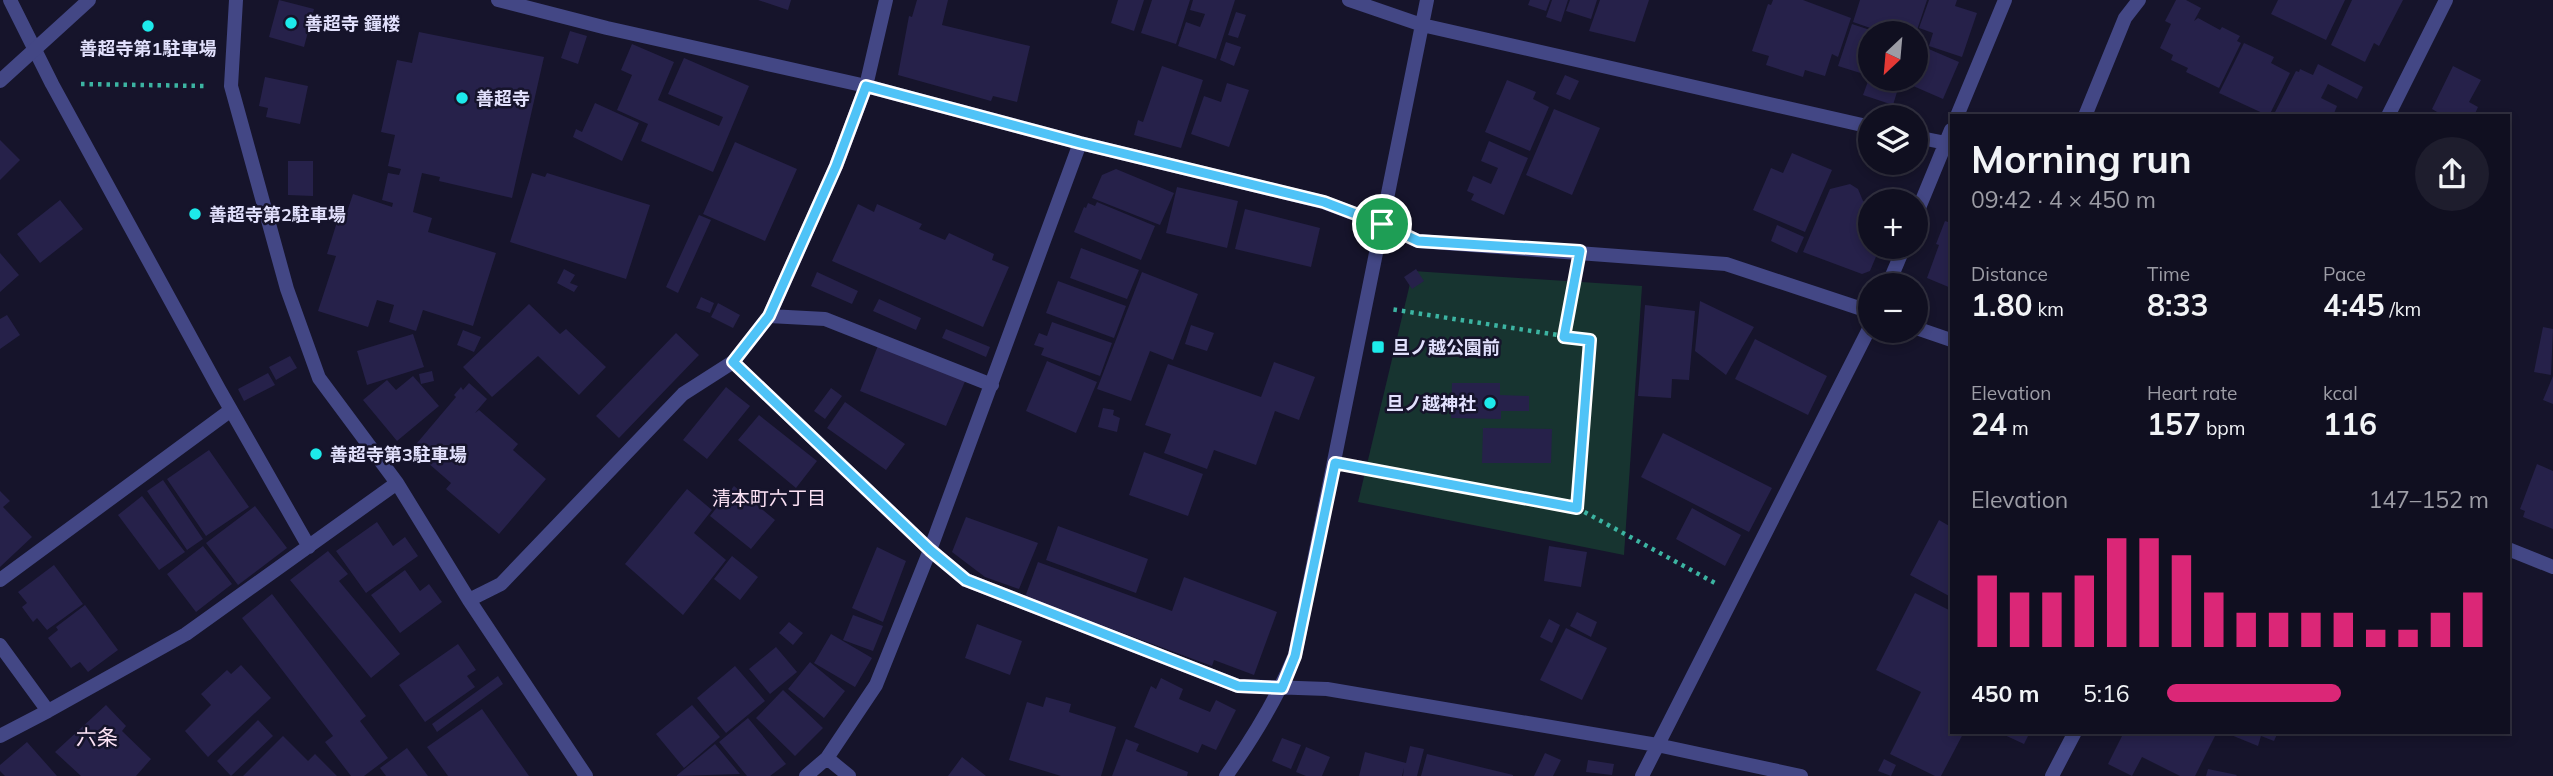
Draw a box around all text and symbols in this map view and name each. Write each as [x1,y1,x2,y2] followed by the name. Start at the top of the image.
[305,12,400,35] place label: 善超寺 鐘楼
[283,15,299,31] marker: 善超寺 鐘楼
[140,18,156,34] marker: 善超寺第1駐車場
[1858,21,1928,91] north arrow
[1858,21,1928,343] map controls
[80,37,216,60] place label: 善超寺第1駐車場
[476,87,530,110] place label: 善超寺
[454,90,470,106] marker: 善超寺
[1858,105,1928,175] button: layers
[1971,135,2192,183] text: Morning run
[2415,137,2489,211] button: share
[1971,185,2156,214] text: 09:42 · 4 × 450 m
[1858,189,1928,259] button: +
[1352,194,1412,254] pin
[209,203,346,226] place label: 善超寺第2駐車場
[1363,205,1401,243] icon: arrive
[187,206,203,222] marker: 善超寺第2駐車場
[1971,262,2048,286] text: Distance
[2147,262,2190,286] text: Time
[2323,262,2366,286] text: Pace
[1858,273,1928,343] button: −
[1971,286,2032,324] text: 1.80
[2147,286,2208,324] text: 8:33
[2323,286,2384,324] text: 4:45
[2032,297,2064,321] text: km
[2384,297,2421,321] text: /km
[1392,336,1500,359] place label: 旦ノ越公園前
[1370,339,1386,355] marker: 旦ノ越公園前
[1971,381,2051,405] text: Elevation
[2147,381,2237,405] text: Heart rate
[2323,381,2358,405] text: kcal
[1386,392,1476,415] place label: 旦ノ越神社
[1482,395,1498,411] marker: 旦ノ越神社
[1971,405,2007,443] text: 24
[2147,405,2201,443] text: 157
[2323,405,2377,443] text: 116
[2007,416,2029,440] text: m
[2201,416,2245,440] text: bpm
[330,443,467,466] place label: 善超寺第3駐車場
[308,446,324,462] marker: 善超寺第3駐車場
[1971,485,2068,514] text: Elevation
[2368,485,2489,514] text: 147–152 m
[712,486,826,510] district label: 清本町六丁目
[1971,679,2039,708] text: 450 m
[2083,679,2130,708] text: 5:16
[76,724,118,750] district label: 六条

